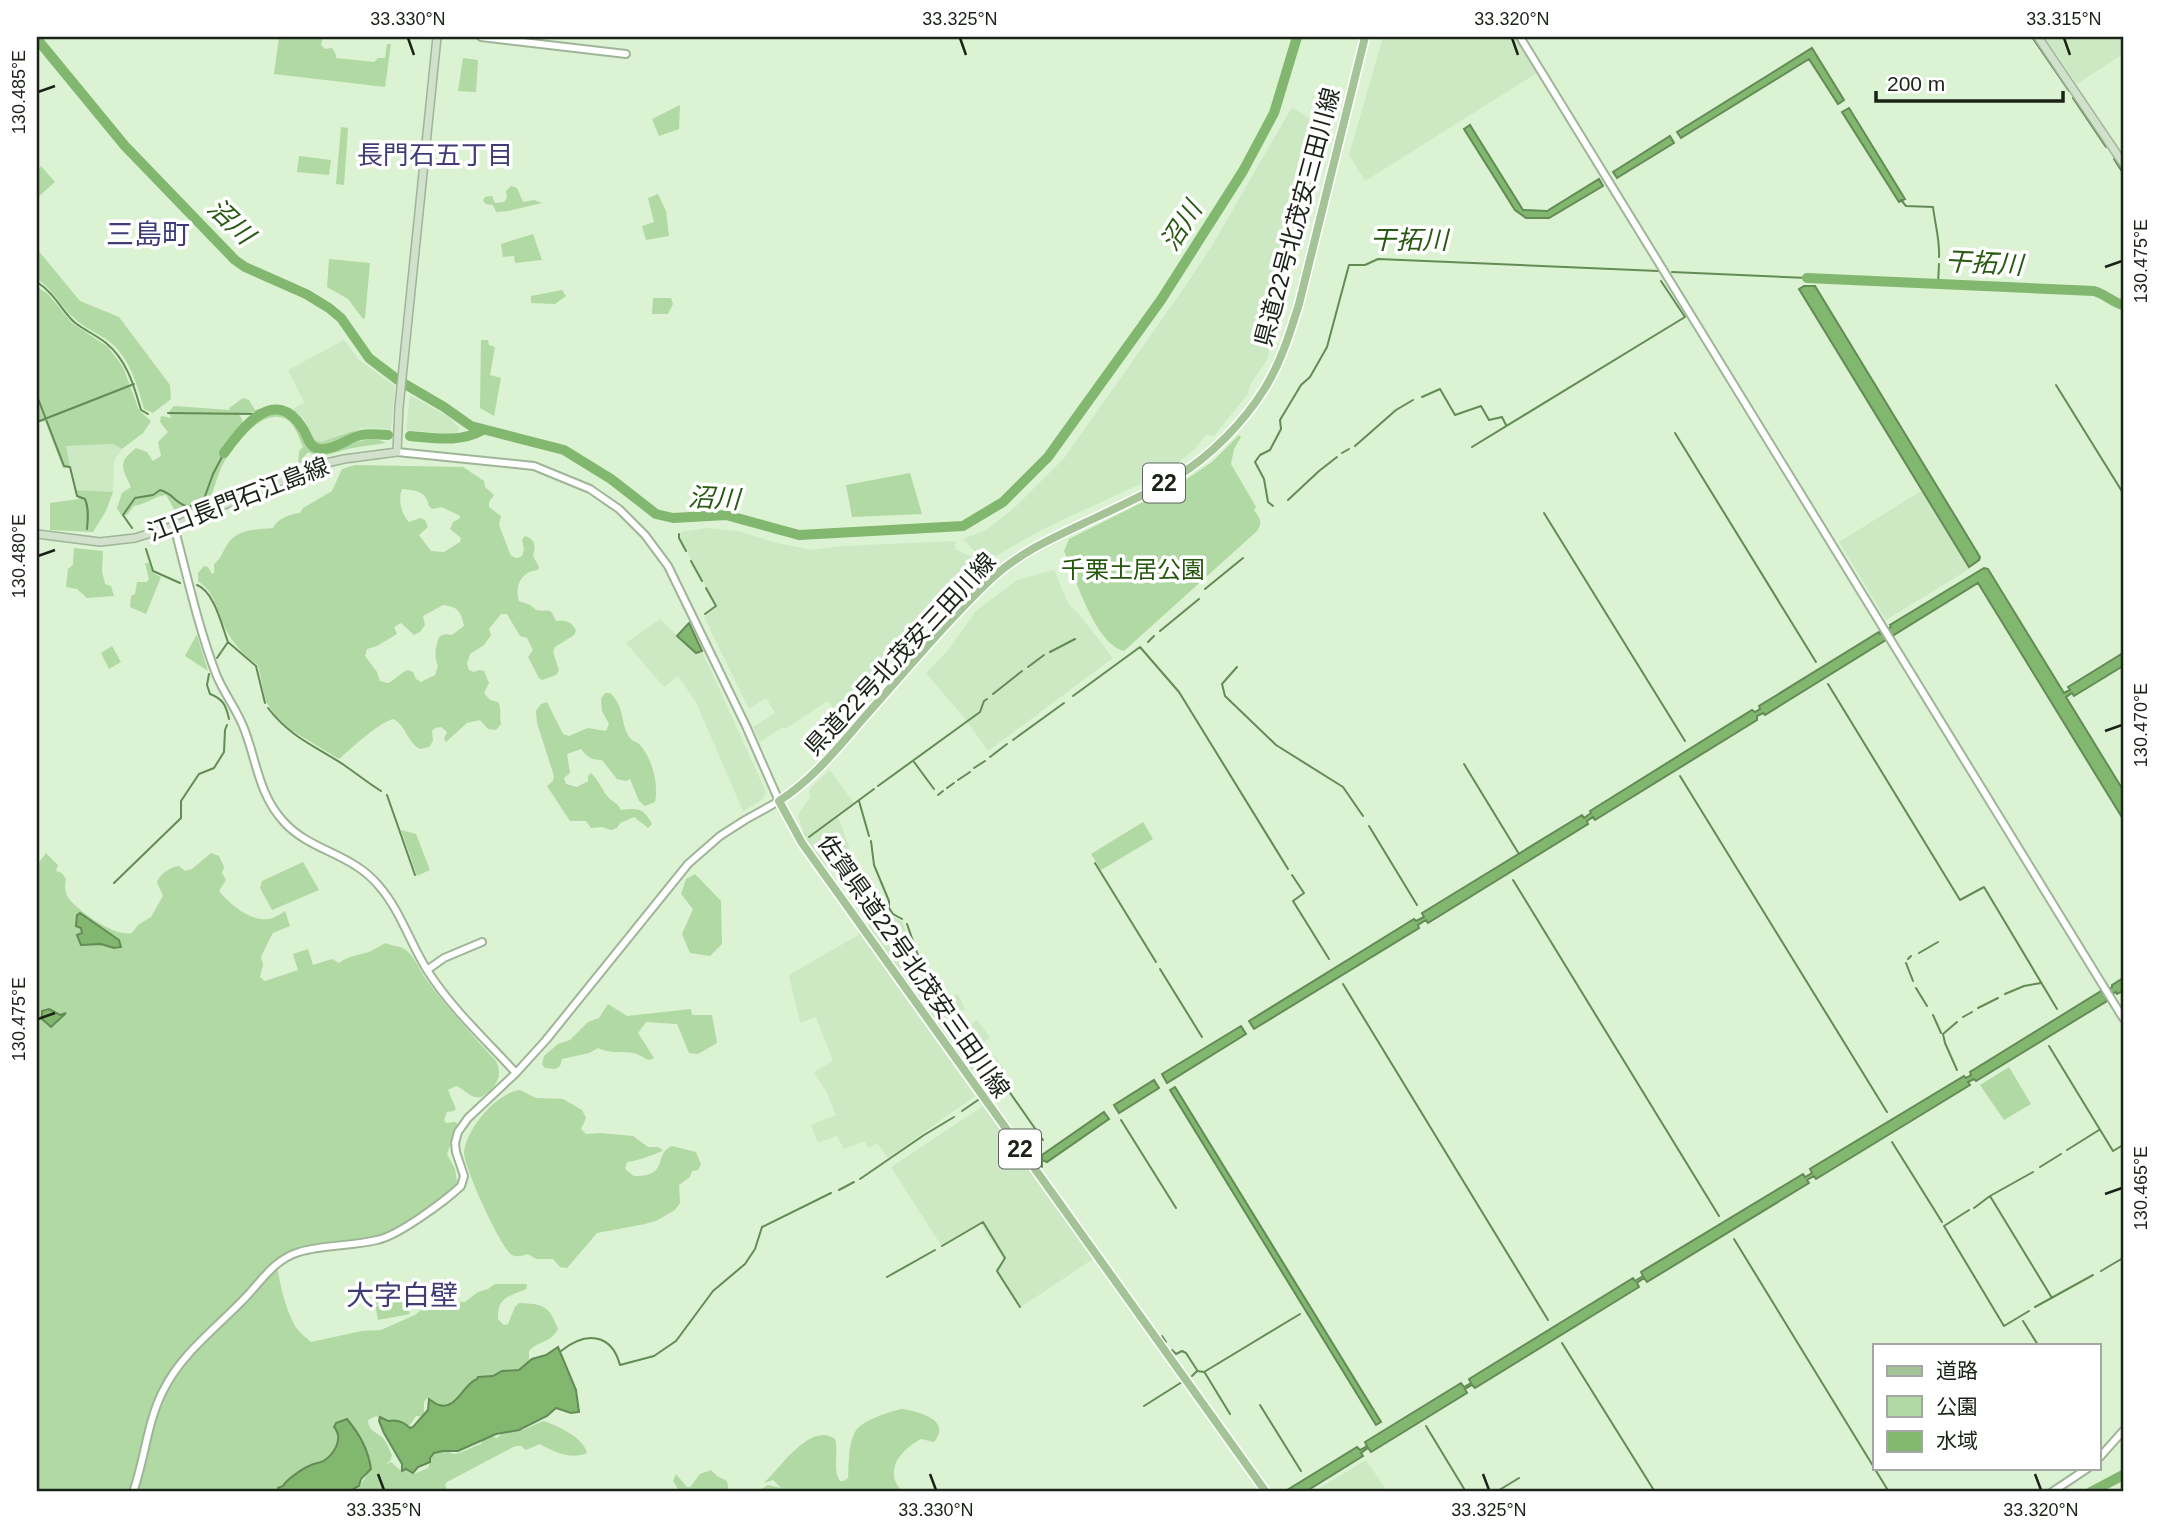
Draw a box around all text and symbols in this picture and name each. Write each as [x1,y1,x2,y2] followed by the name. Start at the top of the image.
[370,9,446,29] text: 33.330°N
[922,9,998,29] text: 33.325°N
[1474,9,1550,29] text: 33.320°N
[2026,9,2102,29] text: 33.315°N
[9,50,29,134] text: 130.485°E
[1876,60,2064,104] scale bar
[1887,72,1945,95] text: 200 m
[1249,85,1345,349] street label: 県道22号北茂安三田川線
[357,140,513,170] district label: 長門石五丁目
[202,192,262,252] water label: 沼川
[1154,193,1209,256] water label: 沼川
[106,219,190,250] district label: 三島町
[2131,219,2151,303] text: 130.475°E
[1370,225,1451,255] water label: 干拓川
[1944,246,2027,280] water label: 干拓川
[144,452,332,546] street label: 江口長門石江島線
[1143,463,1185,503] road number: 22
[687,482,744,514] water label: 沼川
[9,514,29,598] text: 130.480°E
[799,547,1001,761] street label: 県道22号北茂安三田川線
[1061,556,1205,583] park label: 千栗土居公園
[2131,683,2151,767] text: 130.470°E
[813,829,1015,1103] street label: 佐賀県道22号北茂安三田川線
[9,977,29,1061] text: 130.475°E
[999,1130,1041,1168] road number: 22
[2131,1146,2151,1230] text: 130.465°E
[346,1280,458,1311] district label: 大字白壁
[1873,1344,2100,1470] legend
[1936,1359,1978,1382] text: 道路
[1936,1395,1978,1418] text: 公園
[1936,1429,1978,1452] text: 水域
[346,1500,422,1520] text: 33.335°N
[898,1500,974,1520] text: 33.330°N
[1451,1500,1527,1520] text: 33.325°N
[2003,1500,2079,1520] text: 33.320°N

